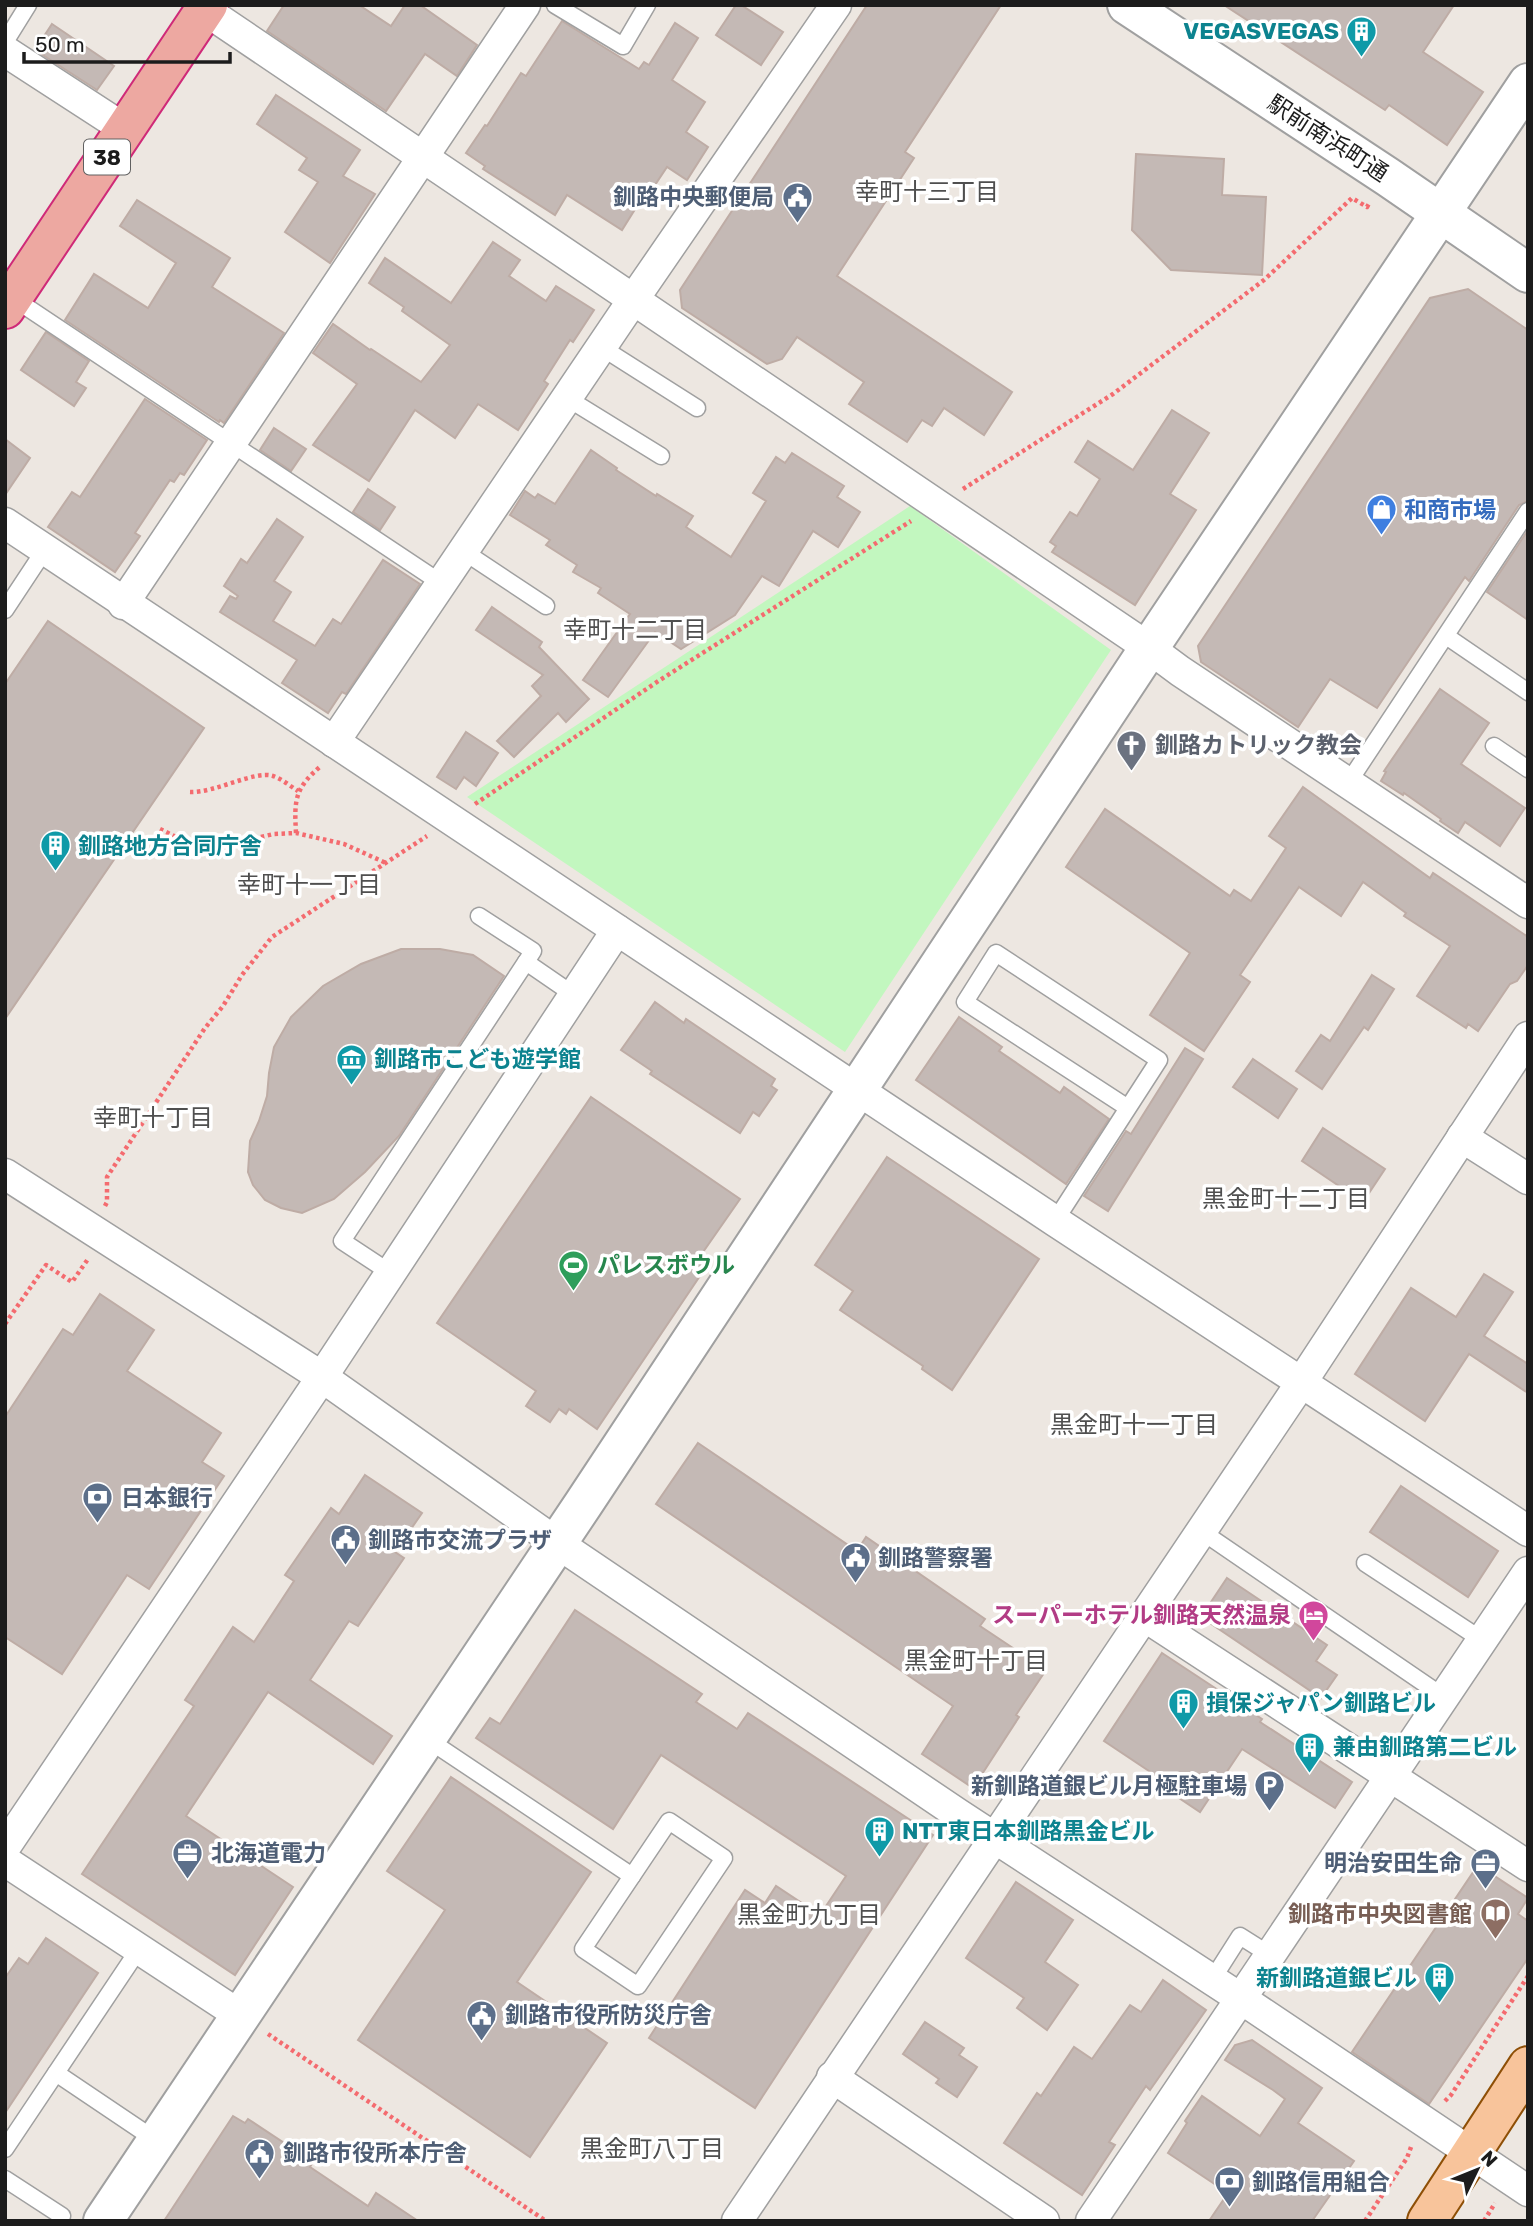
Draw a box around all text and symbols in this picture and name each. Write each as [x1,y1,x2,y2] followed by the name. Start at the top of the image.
[1345,14,1379,58] building icon: VEGASVEGAS
[1183,17,1339,45] place label: VEGASVEGAS
[24,21,231,65] scale bar
[35,32,85,57] text: 50 m
[1263,89,1393,187] street label: 駅前南浜町通
[84,140,130,174] road number: 38
[855,178,999,206] district label: 幸町十三丁目
[780,180,814,224] public building icon: 釧路中央郵便局
[613,183,774,211] place label: 釧路中央郵便局
[1364,493,1398,537] shop icon: 和商市場
[1404,496,1496,524] place label: 和商市場
[563,616,707,644] district label: 幸町十二丁目
[1115,728,1149,772] church icon: 釧路カトリック教会
[1155,731,1362,759] place label: 釧路カトリック教会
[38,829,72,873] building icon: 釧路地方合同庁舎
[78,832,262,860] place label: 釧路地方合同庁舎
[237,871,381,899] district label: 幸町十一丁目
[334,1042,368,1086] museum icon: 釧路市こども遊学館
[374,1045,581,1073] place label: 釧路市こども遊学館
[93,1104,213,1132] district label: 幸町十丁目
[1202,1185,1370,1213] district label: 黒金町十二丁目
[557,1248,591,1292] sports icon: パレスボウル
[597,1251,735,1279] place label: パレスボウル
[1050,1411,1218,1439] district label: 黒金町十一丁目
[81,1481,115,1525] bank icon: 日本銀行
[121,1484,213,1512] place label: 日本銀行
[328,1523,362,1567] public building icon: 釧路市交流プラザ
[368,1526,552,1554] place label: 釧路市交流プラザ
[838,1541,872,1585] public building icon: 釧路警察署
[878,1544,993,1572] place label: 釧路警察署
[1297,1598,1331,1642] hotel icon: スーパーホテル釧路天然温泉
[992,1601,1291,1629] place label: スーパーホテル釧路天然温泉
[904,1647,1048,1675] district label: 黒金町十丁目
[1166,1686,1200,1730] building icon: 損保ジャパン釧路ビル
[1206,1689,1436,1717] place label: 損保ジャパン釧路ビル
[1293,1730,1327,1774] building icon: 兼由釧路第二ビル
[1333,1733,1517,1761] place label: 兼由釧路第二ビル
[1253,1769,1287,1813] parking icon: 新釧路道銀ビル月極駐車場
[971,1772,1247,1800] place label: 新釧路道銀ビル月極駐車場
[862,1814,896,1858] building icon: NTT東日本釧路黒金ビル
[902,1817,1155,1845] place label: NTT東日本釧路黒金ビル
[171,1836,205,1880] office icon: 北海道電力
[211,1839,326,1867] place label: 北海道電力
[1468,1846,1502,1890] office icon: 明治安田生命
[1324,1849,1463,1877] place label: 明治安田生命
[1478,1897,1512,1941] library icon: 釧路市中央図書館
[1288,1900,1472,1928] place label: 釧路市中央図書館
[737,1901,881,1929] district label: 黒金町九丁目
[1423,1961,1457,2005] building icon: 新釧路道銀ビル
[1256,1964,1417,1992] place label: 新釧路道銀ビル
[465,1998,499,2042] public building icon: 釧路市役所防災庁舎
[505,2001,712,2029] place label: 釧路市役所防災庁舎
[580,2135,724,2163] district label: 黒金町八丁目
[1442,2135,1512,2205] north arrow
[243,2136,277,2180] public building icon: 釧路市役所本庁舎
[283,2139,467,2167] place label: 釧路市役所本庁舎
[1476,2146,1502,2172] text: N
[1212,2165,1246,2209] bank icon: 釧路信用組合
[1252,2168,1390,2196] place label: 釧路信用組合

